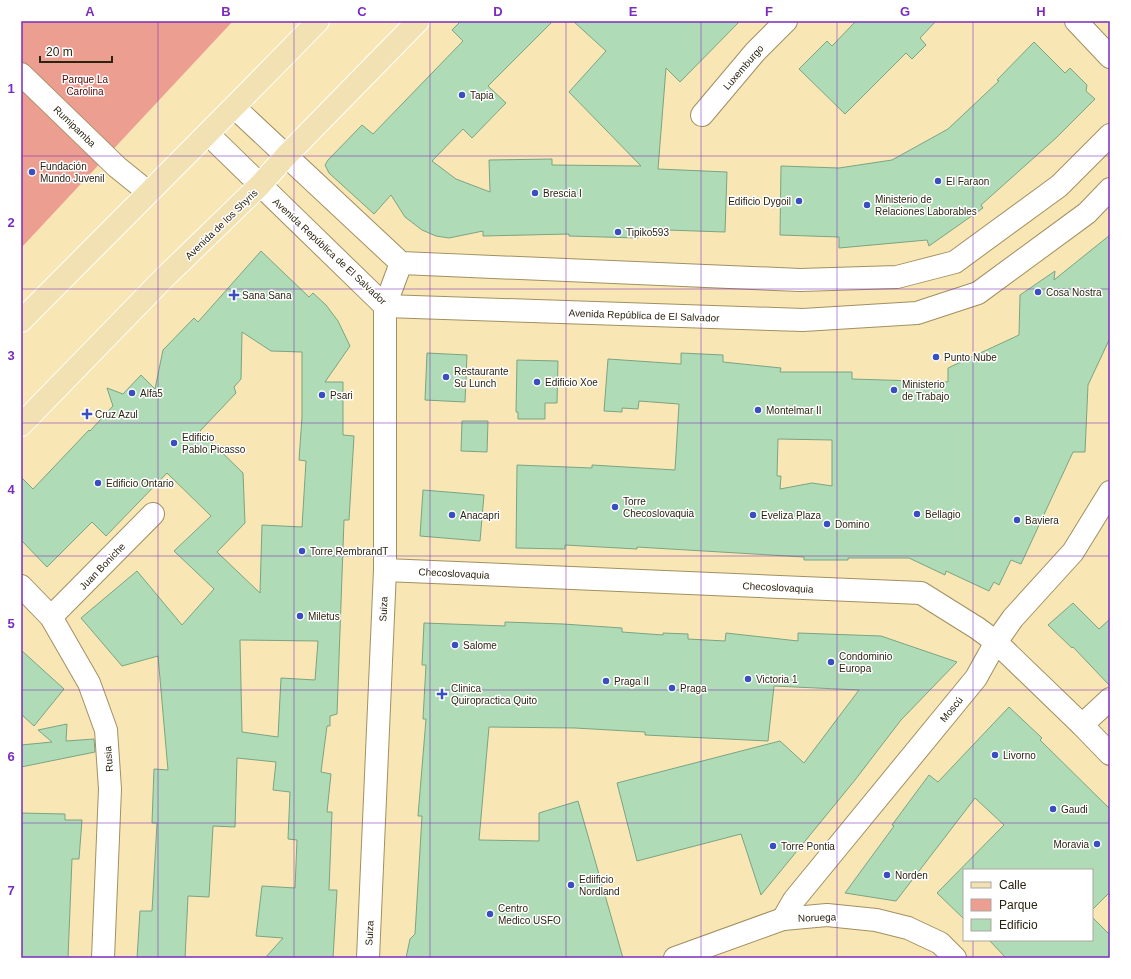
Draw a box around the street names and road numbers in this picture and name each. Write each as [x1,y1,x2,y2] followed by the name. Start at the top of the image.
[721,42,766,92] street label: Luxemburgo
[51,104,98,149] street label: Rumipamba
[183,187,260,262] street label: Avenida de los Shyris
[271,196,389,307] street label: Avenida República de El Salvador
[568,307,720,324] street label: Avenida República de El Salvador
[77,540,128,592] street label: Juan Boniche
[418,566,490,581] street label: Checoslovaquia
[742,580,814,595] street label: Checoslovaquia
[377,596,390,622] street label: Suiza
[938,694,965,724] street label: Moscú
[102,745,115,772] street label: Rusia
[798,911,837,924] street label: Noruega
[363,920,376,946] street label: Suiza

